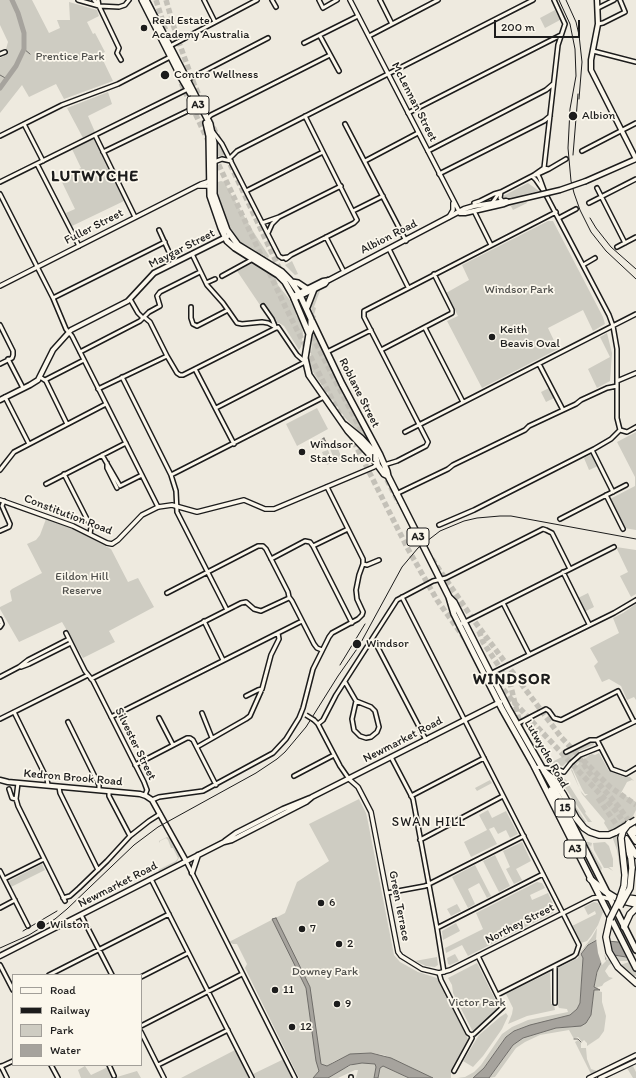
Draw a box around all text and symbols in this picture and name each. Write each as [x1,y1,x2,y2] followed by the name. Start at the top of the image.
[496,12,582,38] scale bar
[152,14,250,42] place label: Real Estate Academy Australia
[501,20,535,34] text: 200 m
[139,23,149,33] marker: Real Estate Academy Australia
[35,50,105,64] park label: Prentice Park
[388,60,440,144] street label: McLennan Street
[174,68,258,82] place label: Contro Wellness
[159,69,171,81] marker: Contro Wellness
[187,96,209,114] road number: A3
[582,109,615,123] place label: Albion
[567,110,579,122] marker: Albion
[51,167,139,187] district label: LUTWYCHE
[62,206,126,248] street label: Fuller Street
[358,217,420,257] street label: Albion Road
[146,226,218,272] street label: Maygar Street
[484,283,554,297] park label: Windsor Park
[500,323,560,351] place label: Keith Beavis Oval
[487,332,497,342] marker: Keith Beavis Oval
[335,356,383,430] street label: Roblane Street
[310,438,375,466] place label: Windsor State School
[297,447,307,457] marker: Windsor State School
[22,491,114,539] street label: Constitution Road
[407,528,429,546] road number: A3
[55,570,109,598] park label: Eildon Hill Reserve
[366,637,409,651] place label: Windsor
[351,638,363,650] marker: Windsor
[473,670,551,690] district label: WINDSOR
[111,705,159,783] street label: Silvester Street
[361,714,445,766] street label: Newmarket Road
[521,717,571,791] street label: Lutwyche Road
[23,766,123,790] street label: Kedron Brook Road
[555,799,575,817] road number: 15
[392,815,466,831] district label: SWAN HILL
[564,840,586,858] road number: A3
[76,859,160,911] street label: Newmarket Road
[385,870,413,942] street label: Green Terrace
[329,896,335,910] place label: 6
[316,898,326,908] marker: 6
[483,900,557,948] street label: Northey Street
[50,918,89,932] place label: Wilston
[35,919,47,931] marker: Wilston
[310,922,316,936] place label: 7
[297,924,307,934] marker: 7
[347,937,353,951] place label: 2
[334,939,344,949] marker: 2
[292,965,358,979] park label: Downey Park
[12,974,142,1066] legend
[50,983,76,997] text: Road
[283,983,294,997] place label: 11
[270,985,280,995] marker: 11
[448,996,506,1010] park label: Victor Park
[345,997,351,1011] place label: 9
[332,999,342,1009] marker: 9
[50,1003,90,1017] text: Railway
[300,1020,312,1034] place label: 12
[287,1022,297,1032] marker: 12
[50,1023,74,1037] text: Park
[50,1043,81,1057] text: Water

